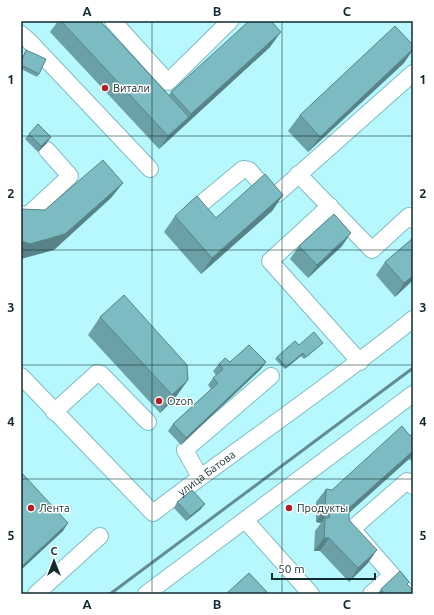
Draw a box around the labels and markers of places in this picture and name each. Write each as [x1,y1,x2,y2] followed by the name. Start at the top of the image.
[113,82,150,94] place label: Витали
[100,83,110,93] marker: Витали
[167,395,193,407] place label: Ozon
[154,396,164,406] marker: Ozon
[39,502,70,514] place label: Лента
[297,502,348,514] place label: Продукты
[26,503,36,513] marker: Лента
[284,503,294,513] marker: Продукты

